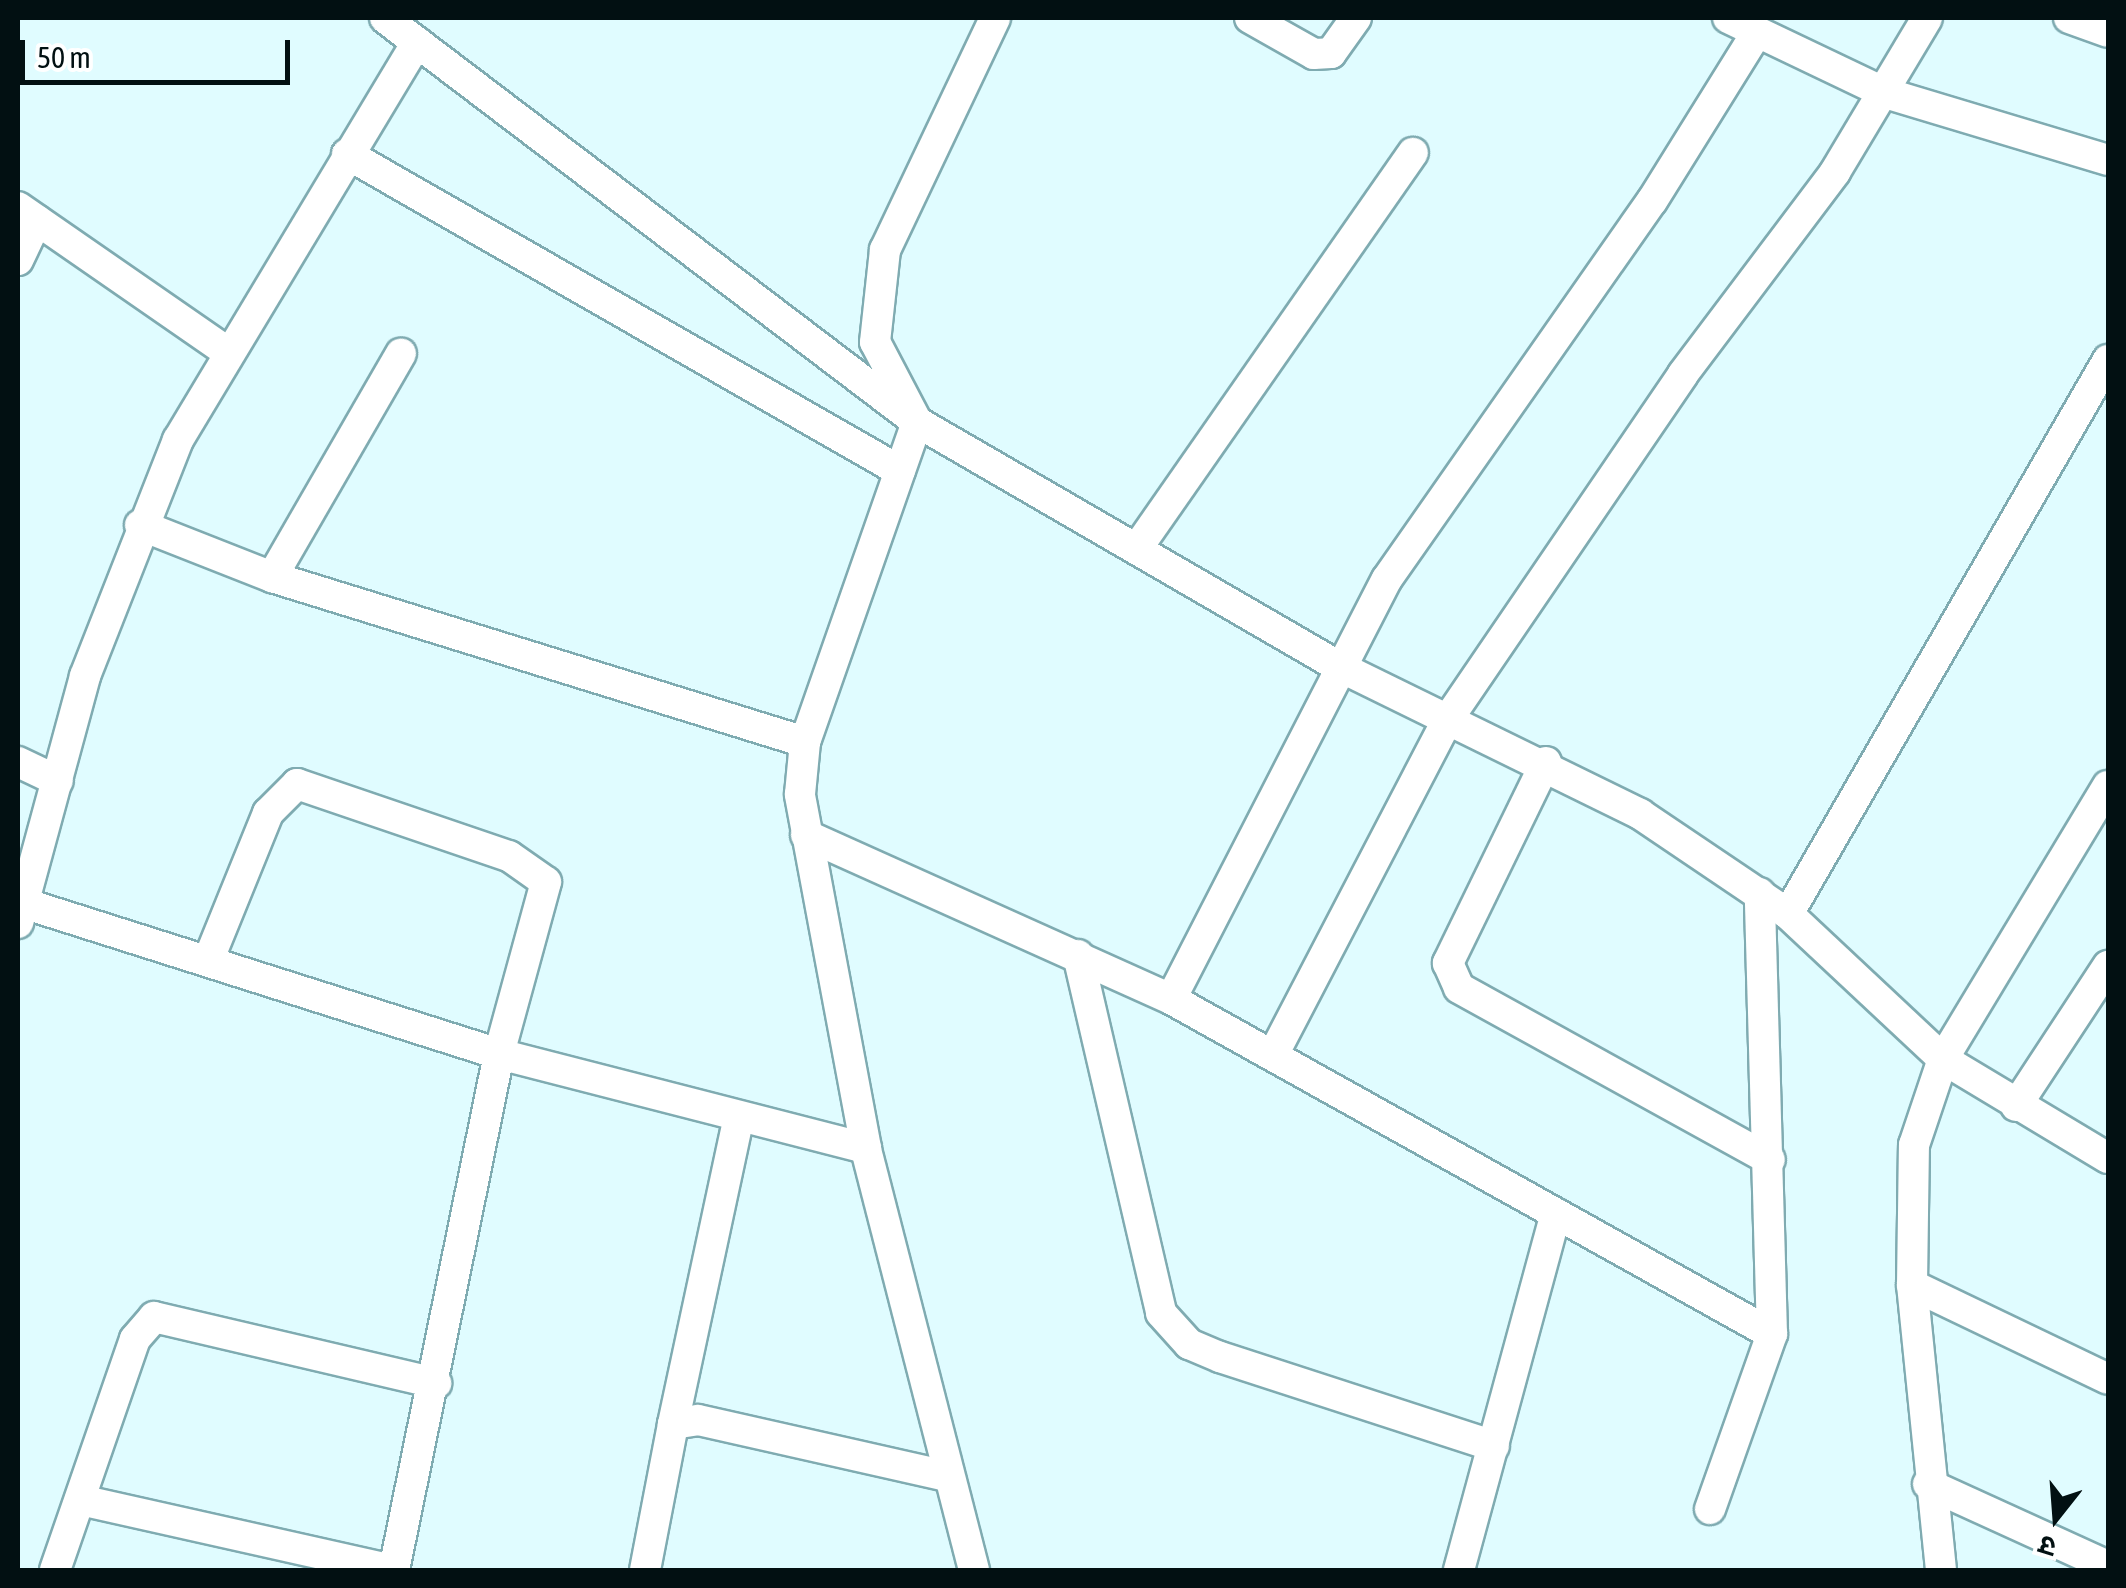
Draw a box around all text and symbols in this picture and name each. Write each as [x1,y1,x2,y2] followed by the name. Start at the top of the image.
[25,20,295,82] scale bar
[37,40,91,74] text: 50 m
[2006,1468,2106,1568] north arrow
[2035,1529,2060,1564] text: उ

